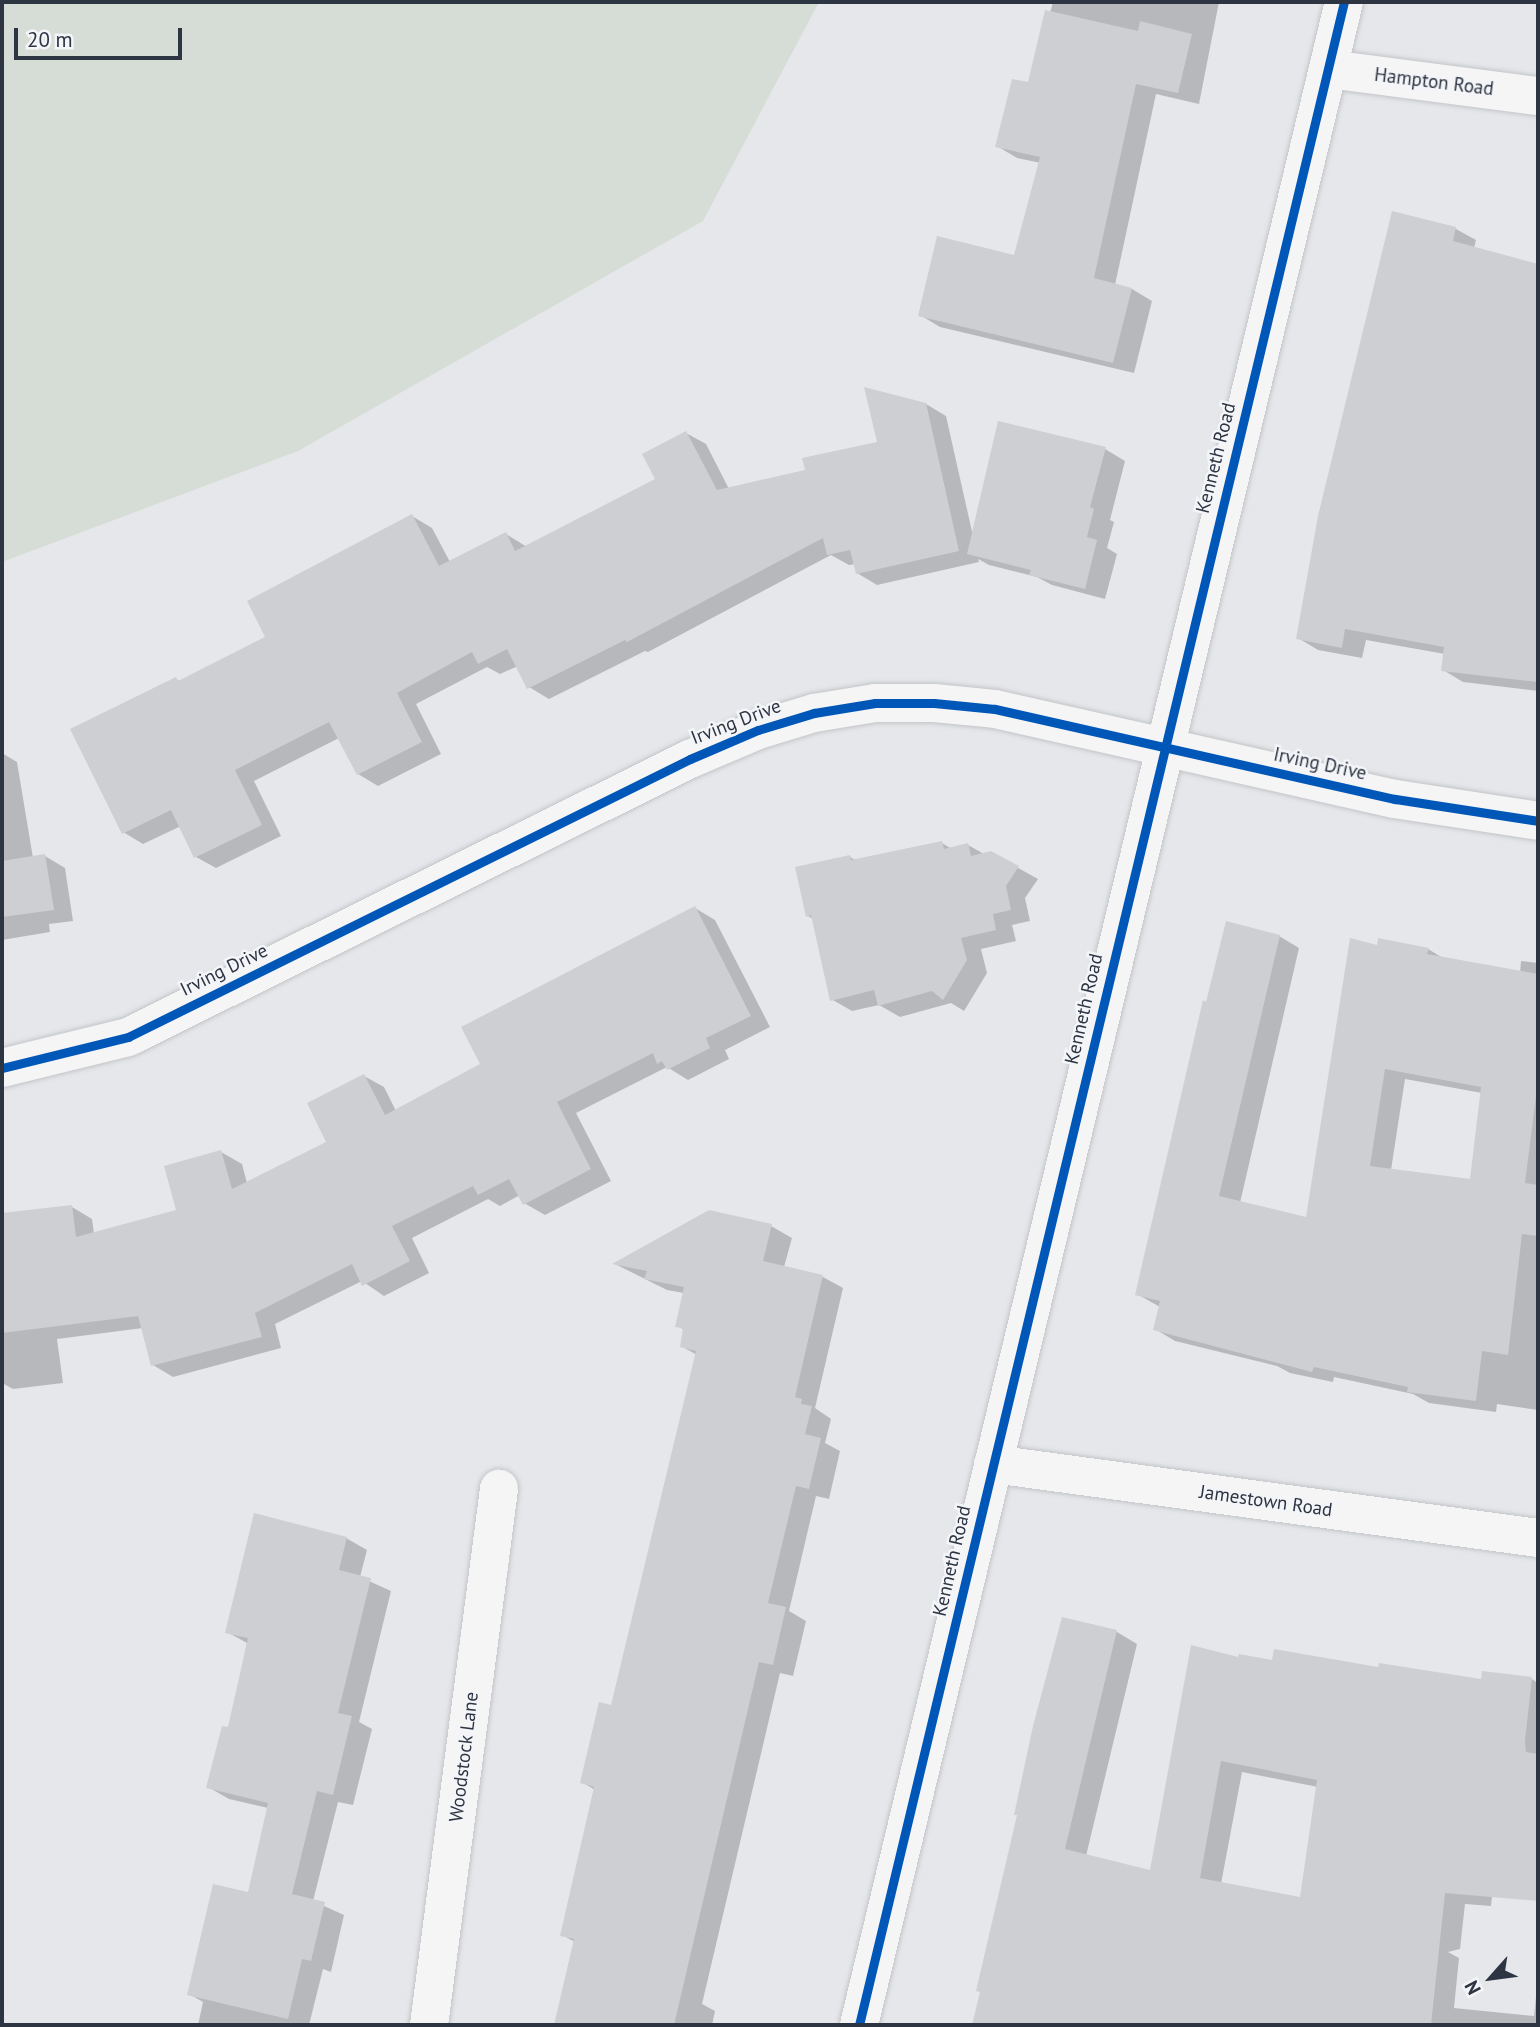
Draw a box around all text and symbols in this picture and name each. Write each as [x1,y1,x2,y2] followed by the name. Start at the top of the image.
[18,14,186,58] scale bar
[27,26,73,53] text: 20 m
[1373,63,1495,101] street label: Hampton Road
[1191,400,1241,516] street label: Kenneth Road
[688,694,784,750] street label: Irving Drive
[1271,743,1369,785] street label: Irving Drive
[177,939,271,1001] street label: Irving Drive
[1060,951,1108,1067] street label: Kenneth Road
[1198,1480,1334,1522] street label: Jamestown Road
[928,1503,976,1619] street label: Kenneth Road
[445,1690,483,1824] street label: Woodstock Lane
[1456,1943,1526,2013] north arrow
[1459,1977,1486,1999] text: N

